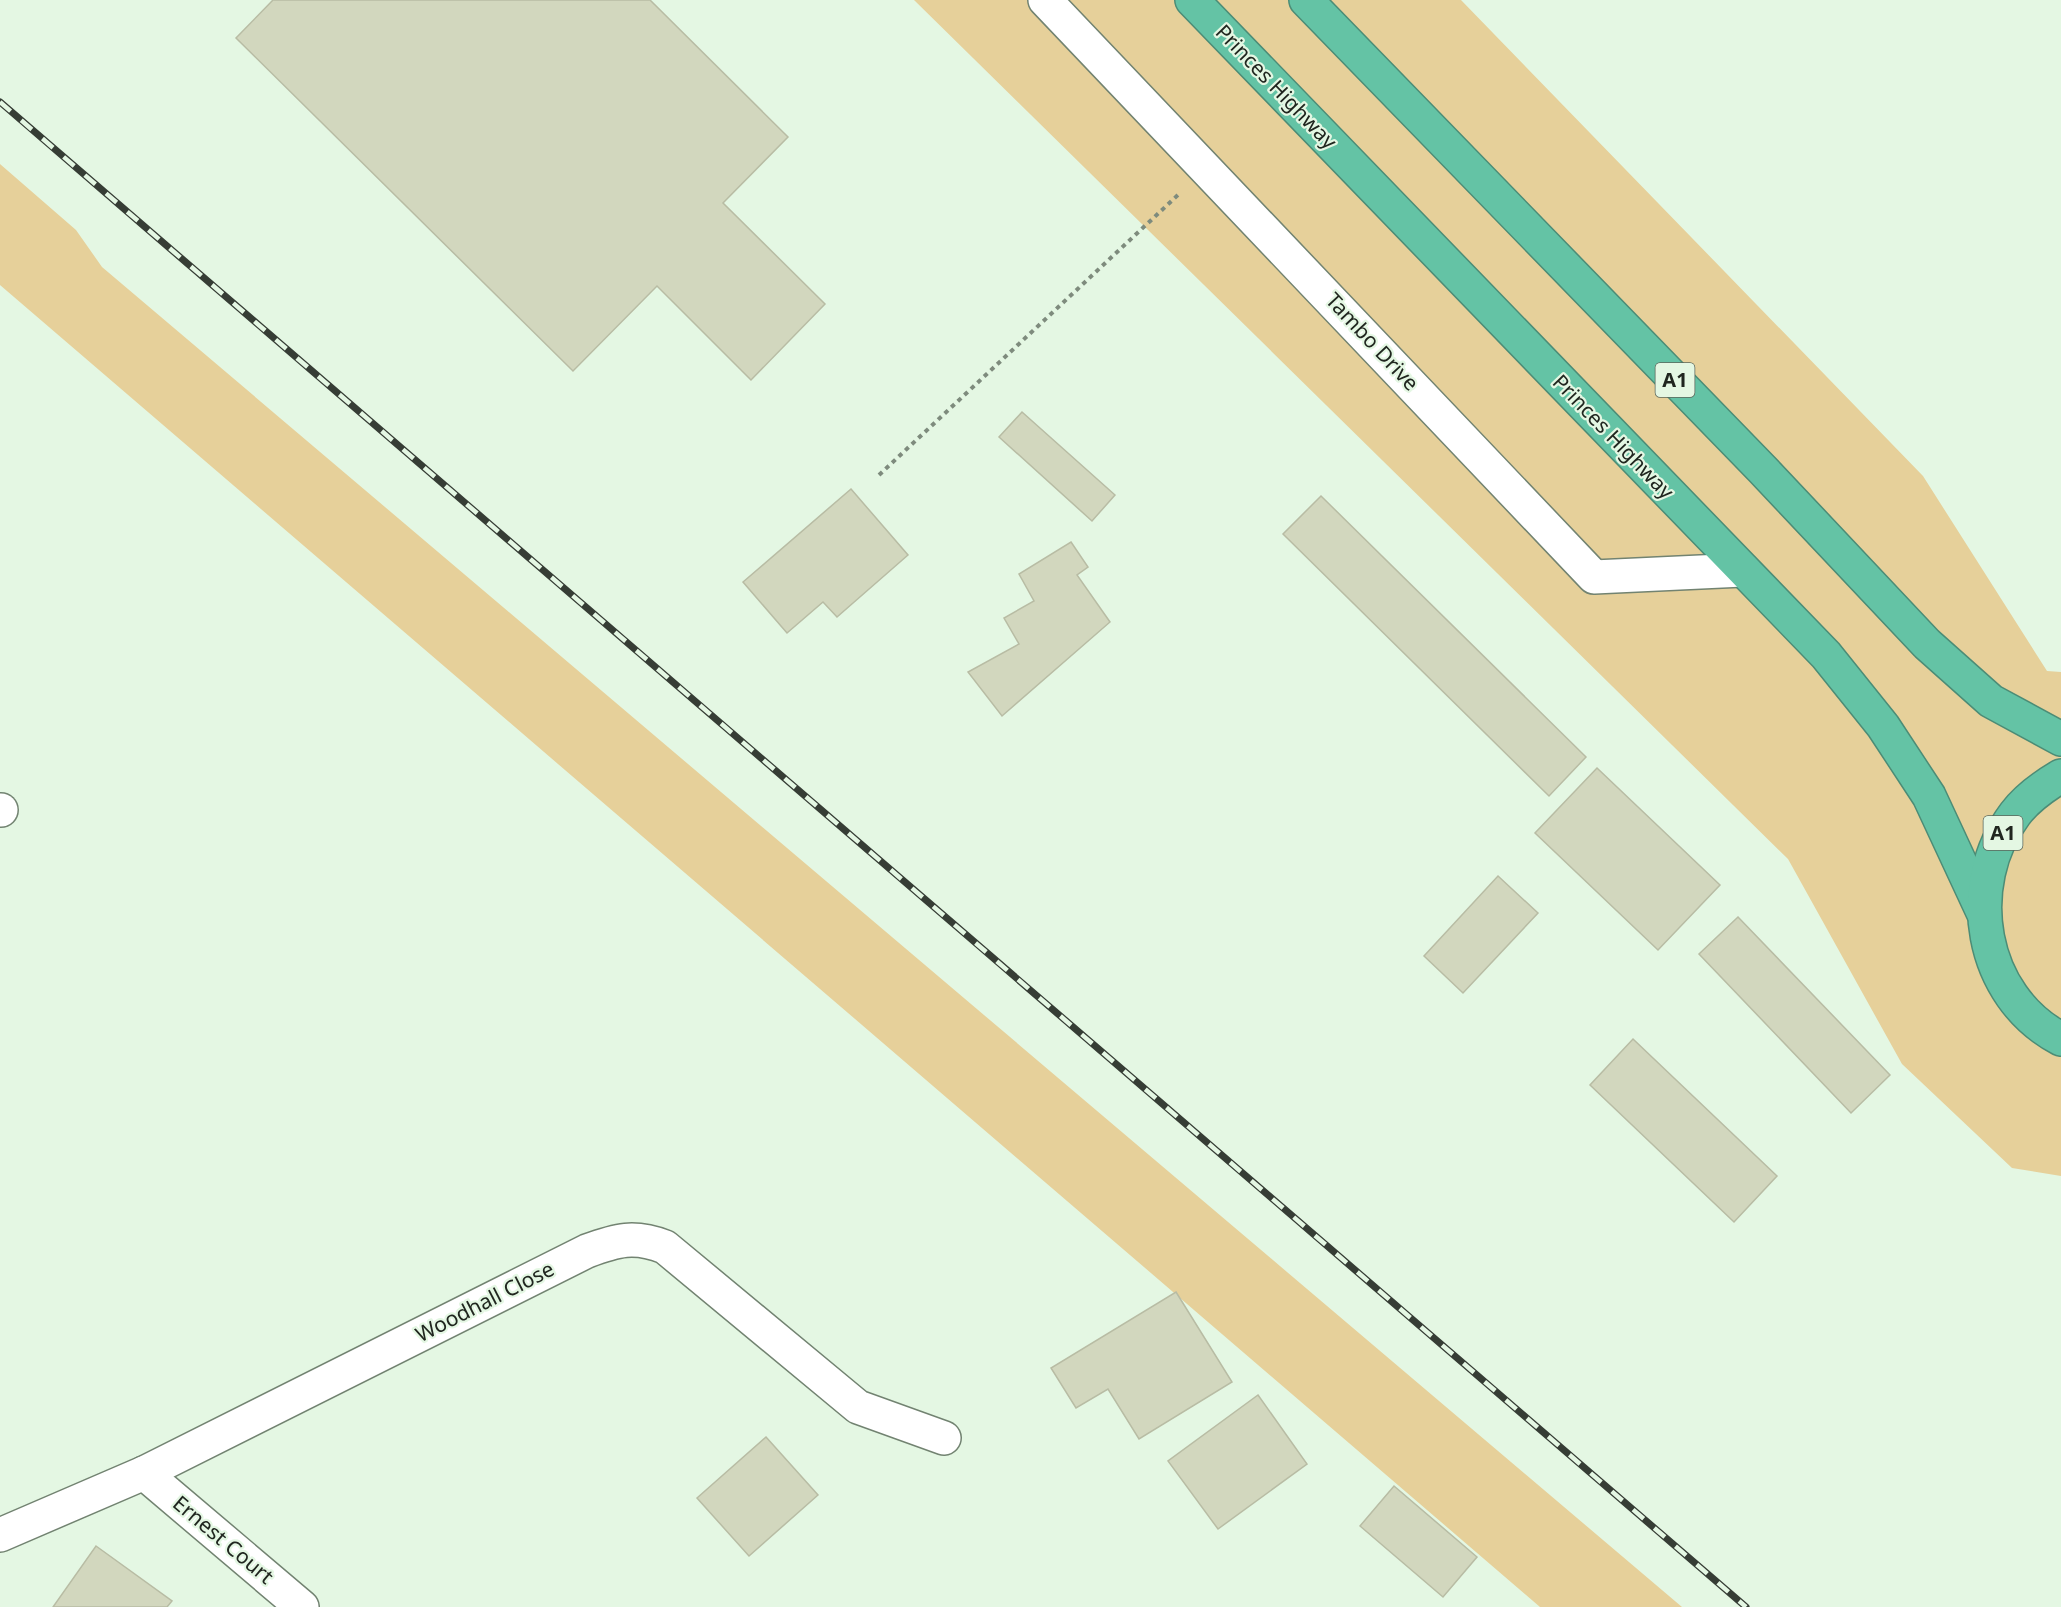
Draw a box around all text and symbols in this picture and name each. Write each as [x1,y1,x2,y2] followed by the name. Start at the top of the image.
[1210,18,1344,155] street label: Princes Highway
[1320,286,1425,396] street label: Tambo Drive
[1656,363,1694,397] road number: A1
[1547,368,1681,505] street label: Princes Highway
[1984,816,2022,850] road number: A1
[411,1254,559,1348] street label: Woodhall Close
[167,1489,280,1590] street label: Ernest Court

